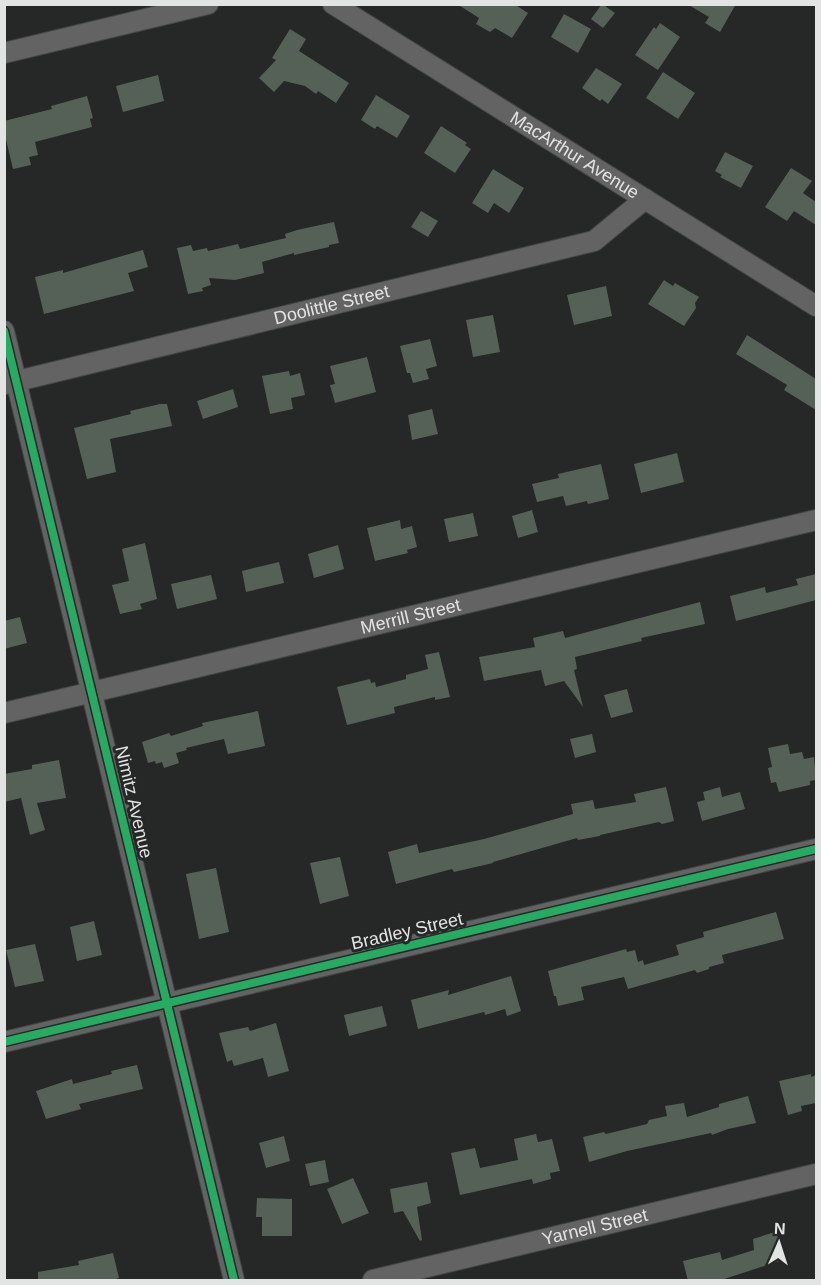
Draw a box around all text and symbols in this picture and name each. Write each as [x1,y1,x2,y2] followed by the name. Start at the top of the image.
[507,107,643,203] street label: MacArthur Avenue
[272,281,391,328] street label: Doolittle Street
[359,595,463,638] street label: Merrill Street
[111,744,157,860] street label: Nimitz Avenue
[349,908,465,954] street label: Bradley Street
[540,1205,649,1249] street label: Yarnell Street
[749,1213,809,1273] north arrow
[774,1220,786,1237] text: N

